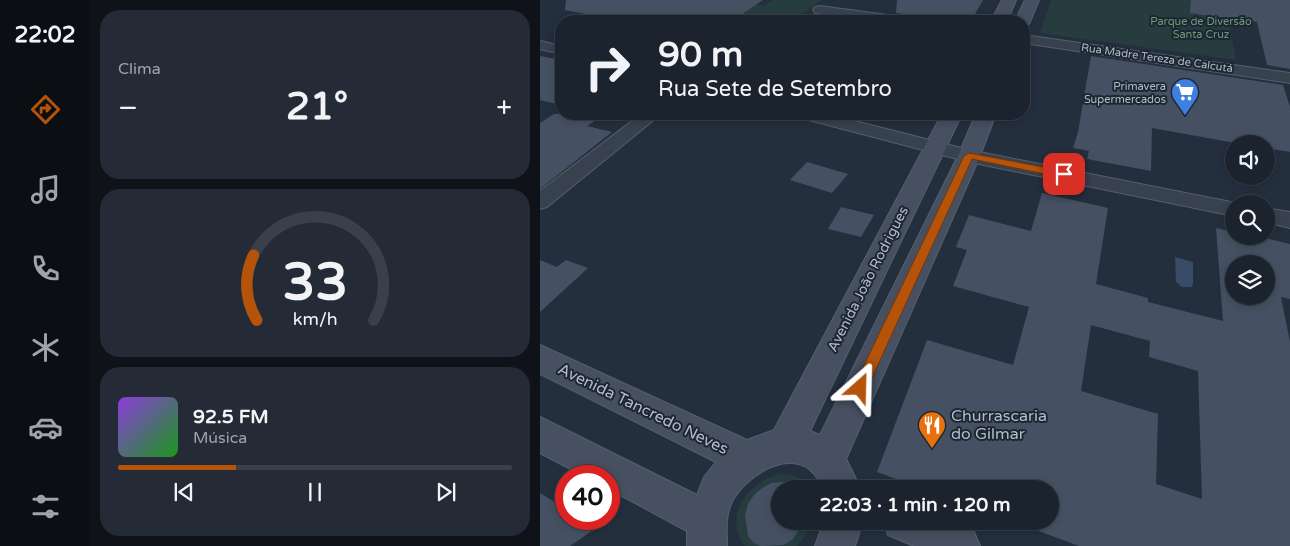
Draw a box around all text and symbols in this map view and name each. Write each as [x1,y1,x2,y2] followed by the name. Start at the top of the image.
[1150,15,1252,41] park label: Parque de Diversão Santa Cruz
[15,22,75,48] text: 22:02
[658,34,743,76] text: 90 m
[575,35,640,100] icon: right
[1080,41,1234,75] street label: Rua Madre Tereza de Calcutá
[118,59,161,79] text: Clima
[658,76,892,102] text: Rua Sete de Setembro
[1170,77,1200,116] supermarket icon: Primavera Supermercados
[1084,80,1166,106] place label: Primavera Supermercados
[286,84,348,130] text: 21°
[118,91,138,125] text: −
[496,91,512,125] text: +
[28,92,63,127] icon: directions
[1225,135,1275,305] map controls
[1225,135,1275,185] button: sound
[1043,153,1085,195] pin
[1050,160,1078,188] icon: arrive
[28,172,63,207] icon: music
[1225,195,1275,245] button: search
[824,203,912,354] street label: Avenida João Rodrigues
[28,251,63,286] icon: phone
[282,251,348,314] text: 33
[1225,255,1275,305] button: layers
[293,309,337,330] text: km/h
[28,330,63,365] icon: climate
[555,359,731,459] street label: Avenida Tancredo Neves
[833,361,885,413] position arrow
[193,406,269,428] text: 92.5 FM
[951,406,1047,444] place label: Churrascaria do Gilmar
[28,410,63,445] icon: car
[917,410,947,449] restaurant icon: Churrascaria do Gilmar
[193,428,247,448] text: Música
[555,465,620,530] speed limit sign: 40
[170,478,198,506] icon: previous
[301,478,329,506] icon: pause
[432,478,460,506] icon: next
[28,489,63,524] icon: filters
[819,494,1011,516] text: 22:03 · 1 min · 120 m

